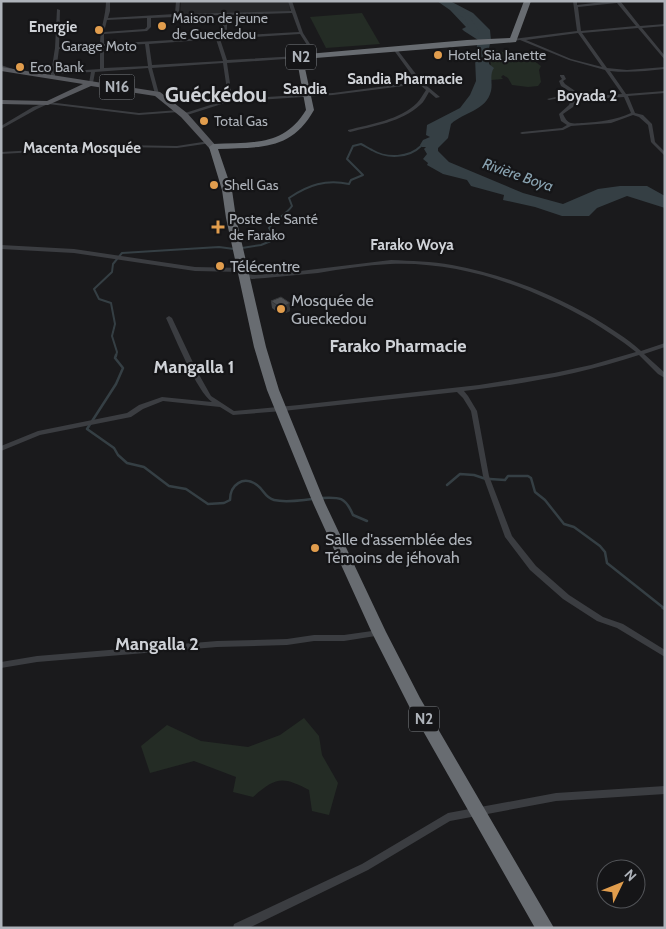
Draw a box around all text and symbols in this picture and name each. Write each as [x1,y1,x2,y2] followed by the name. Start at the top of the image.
[172,9,268,43] place label: Maison de jeune de Gueckedou
[29,18,78,36] district label: Energie
[156,20,168,32] marker: Maison de jeune de Gueckedou
[93,24,105,36] marker: Garage Moto
[61,37,137,55] place label: Garage Moto
[286,44,316,70] road number: N2
[448,46,546,64] place label: Hotel Sia Janette
[432,49,444,61] marker: Hotel Sia Janette
[30,58,85,76] place label: Eco Bank
[14,61,26,73] marker: Eco Bank
[347,70,463,88] district label: Sandia Pharmacie
[100,74,134,100] road number: N16
[283,80,328,98] district label: Sandia
[165,82,267,107] district label: Guéckédou
[557,87,617,105] district label: Boyada 2
[214,112,268,130] place label: Total Gas
[198,115,210,127] marker: Total Gas
[23,139,141,157] district label: Macenta Mosquée
[480,155,556,195] water label: Rivière Boya
[224,176,279,194] place label: Shell Gas
[208,179,220,191] marker: Shell Gas
[229,210,318,244] place label: Poste de Santé de Farako
[211,220,225,234] marker: Poste de Santé de Farako
[370,236,454,254] district label: Farako Woya
[230,257,300,276] place label: Télécentre
[214,260,226,272] marker: Télécentre
[291,291,374,328] place label: Mosquée de Gueckedou
[275,303,287,315] marker: Mosquée de Gueckedou
[330,335,467,357] district label: Farako Pharmacie
[154,356,234,378] district label: Mangalla 1
[325,530,472,567] place label: Salle d'assemblée des Témoins de jéhovah
[309,542,321,554] marker: Salle d'assemblée des Témoins de jéhovah
[115,633,199,655] district label: Mangalla 2
[409,706,439,732] road number: N2
[596,859,646,909] north arrow
[621,865,640,885] text: N

